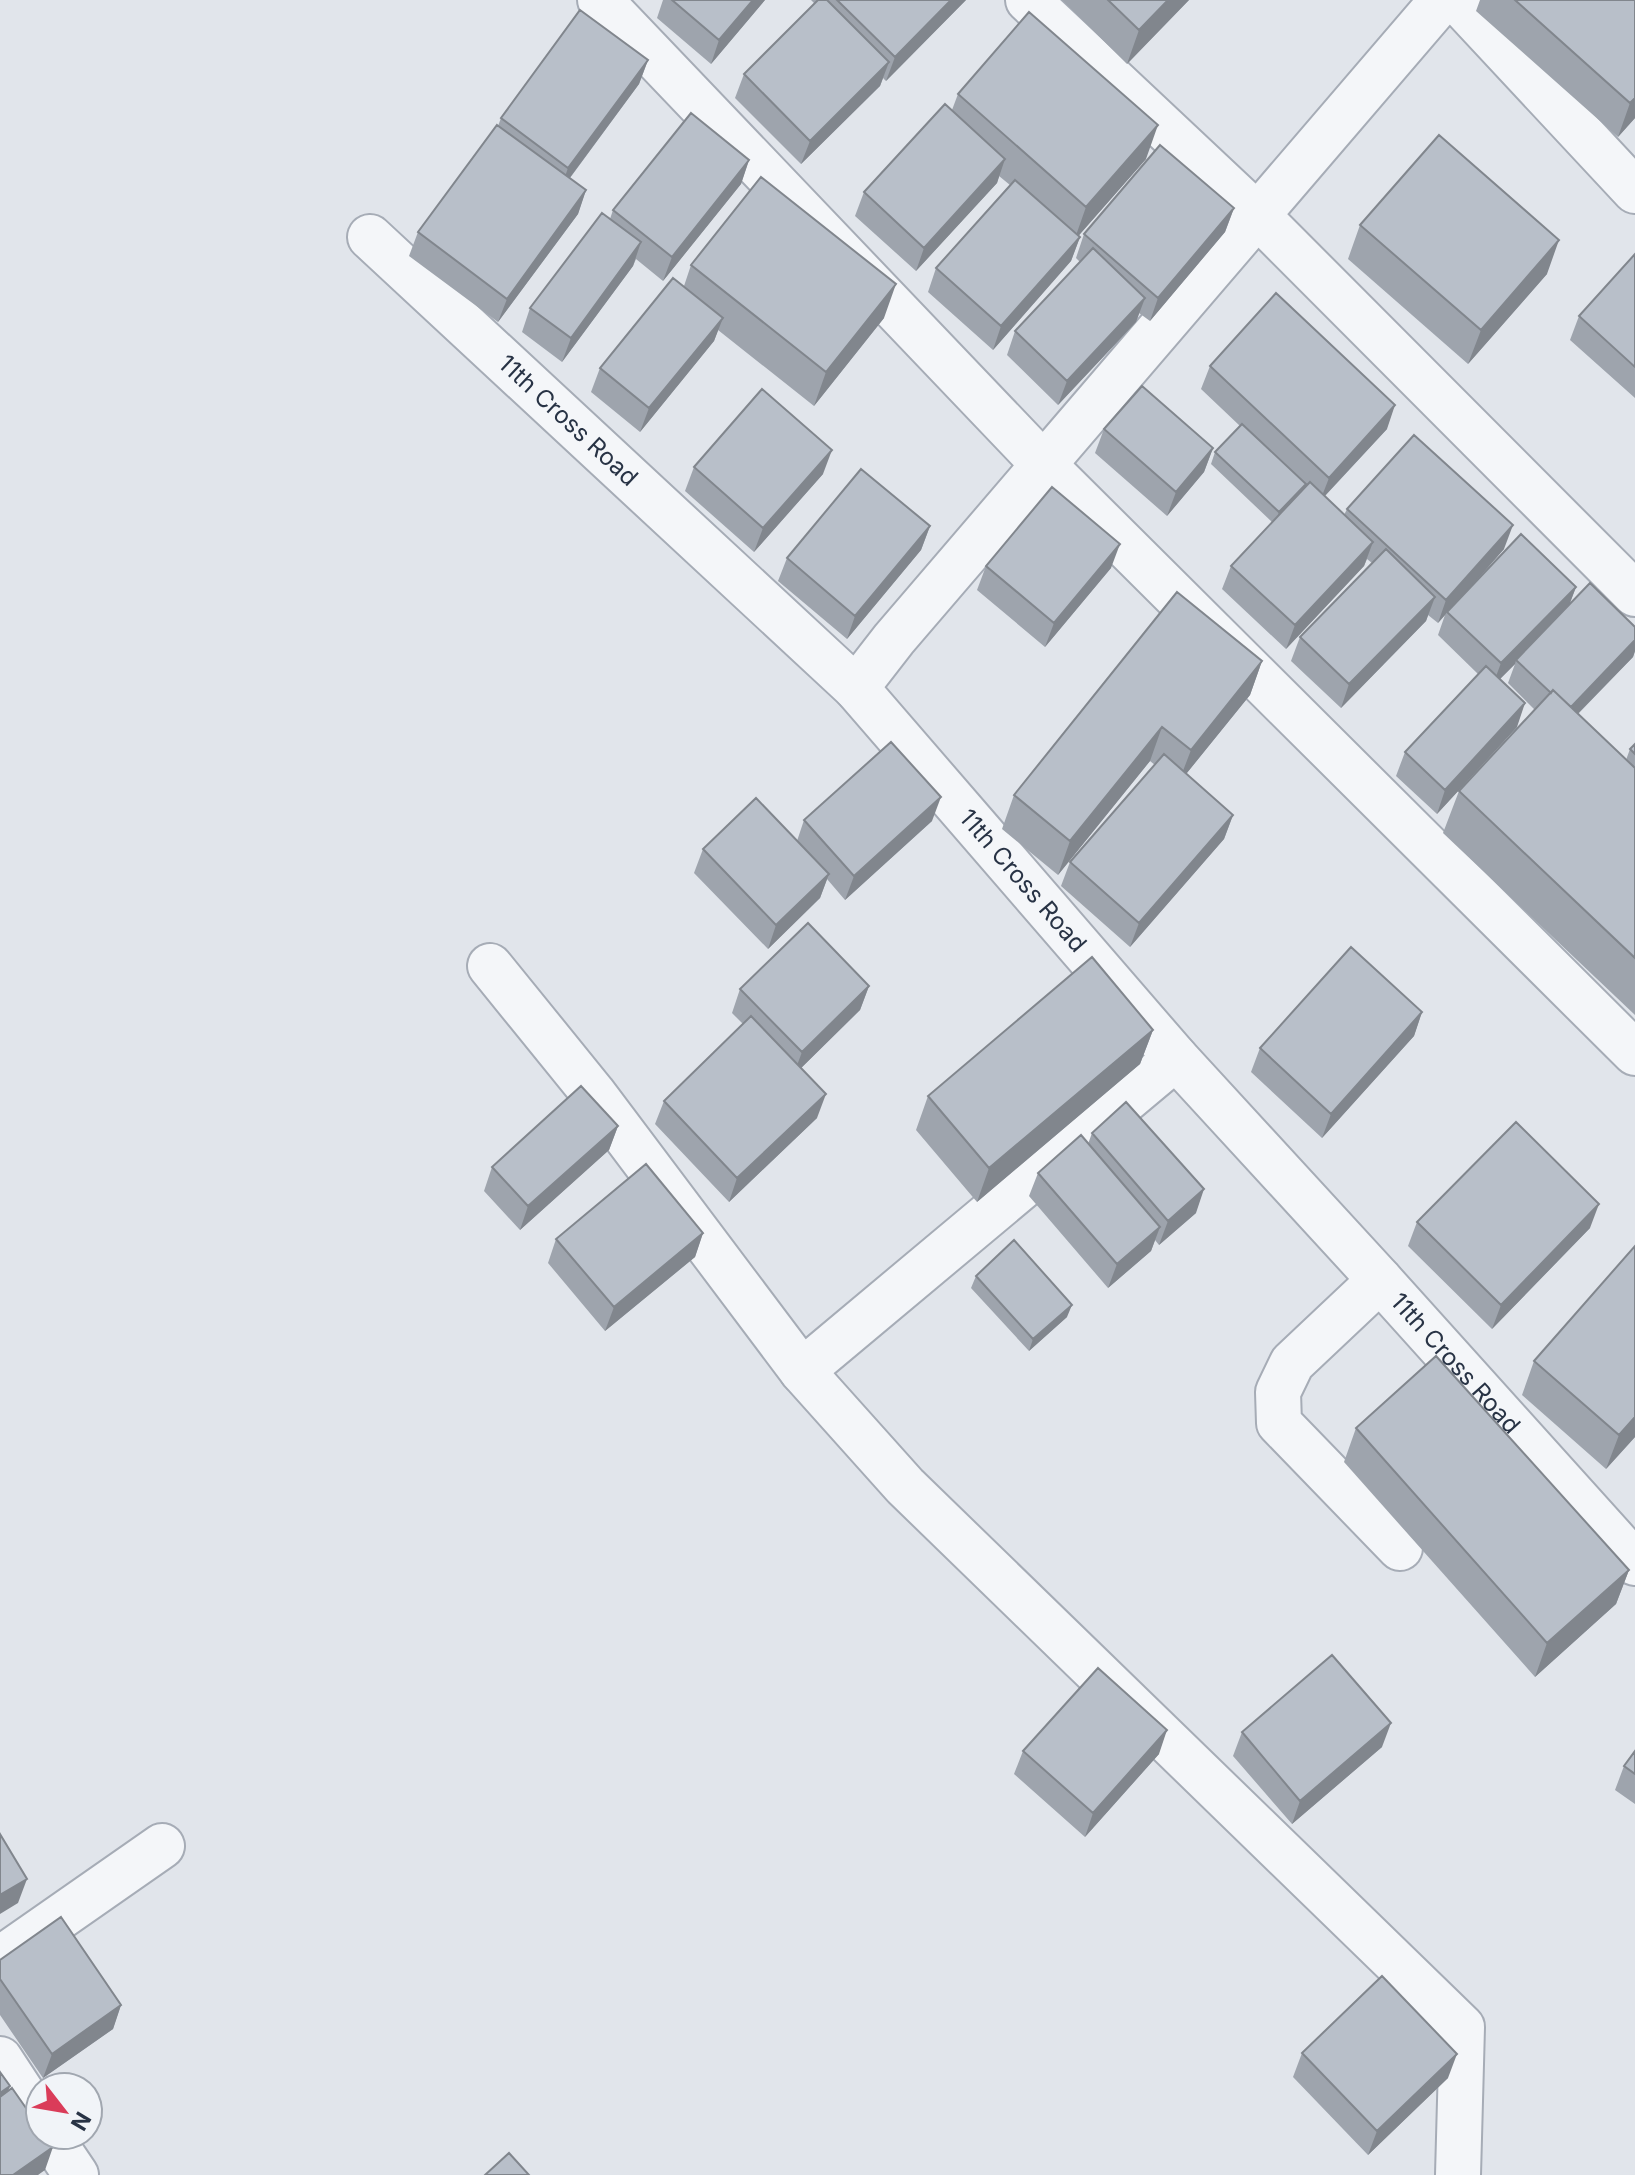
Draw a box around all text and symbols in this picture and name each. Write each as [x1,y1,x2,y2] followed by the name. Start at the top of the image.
[493,349,644,492] street label: 11th Cross Road
[954,803,1093,958] street label: 11th Cross Road
[1385,1287,1526,1439] street label: 11th Cross Road
[24,2071,104,2151] north arrow
[66,2107,97,2135] text: N

